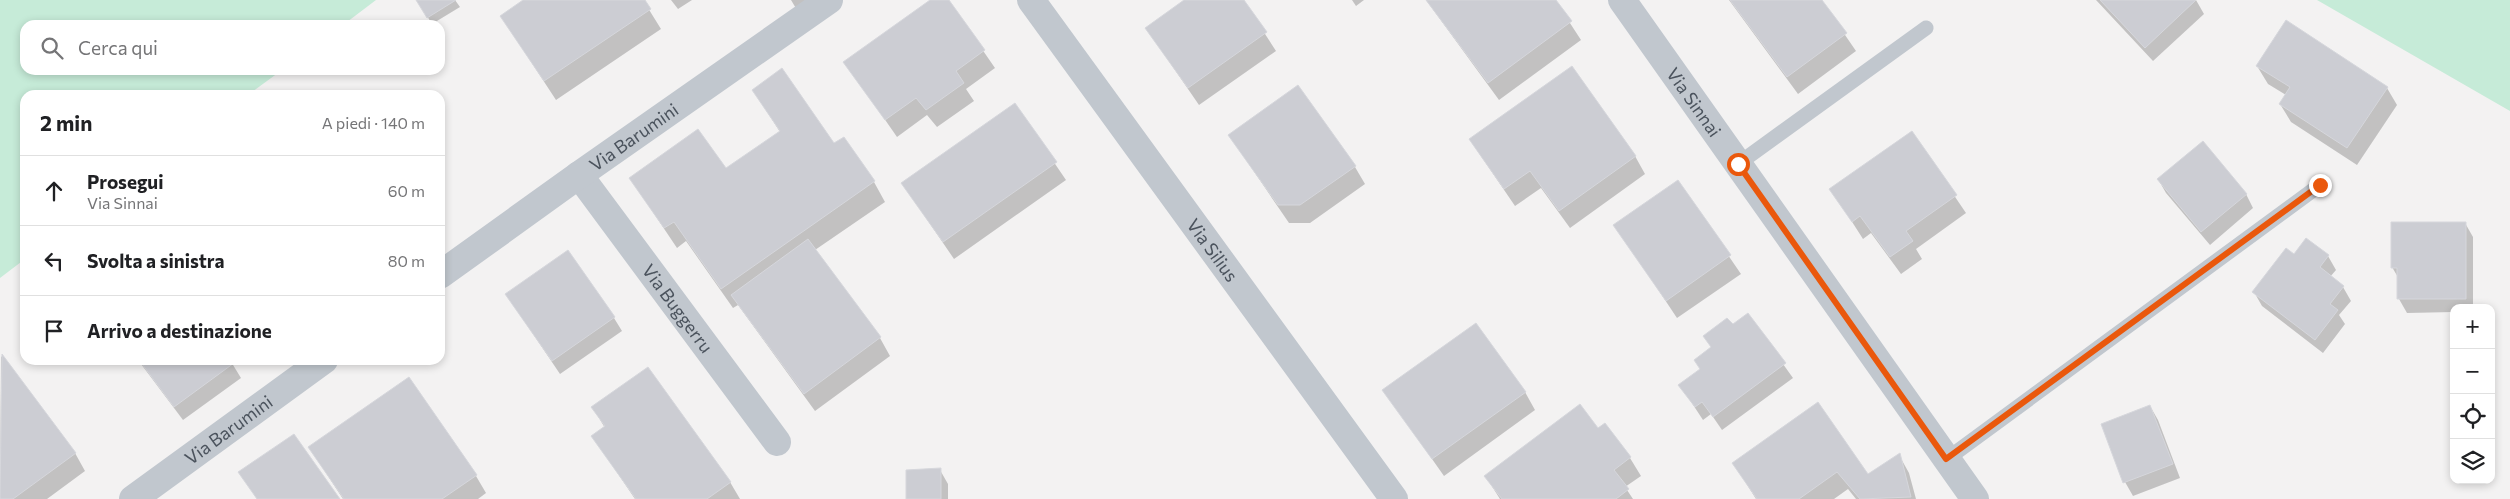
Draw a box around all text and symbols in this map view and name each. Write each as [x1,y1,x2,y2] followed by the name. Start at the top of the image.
[20,20,445,75] search box
[38,34,66,62] icon: search
[78,36,158,59] text: Cerca qui
[1662,63,1726,141] street label: Via Sinnai
[585,98,682,175] street label: Via Barumini
[40,110,92,135] text: 2 min
[322,113,425,132] text: A piedi · 140 m
[1727,153,1750,176] route start
[87,170,164,193] text: Prosegui
[2309,174,2332,197] route end
[40,177,68,205] icon: ahead
[388,181,425,200] text: 60 m
[87,193,158,212] text: Via Sinnai
[1183,214,1243,286] street label: Via Silius
[40,247,68,275] icon: left
[87,249,225,272] text: Svolta a sinistra
[388,251,425,270] text: 80 m
[638,260,718,357] street label: Via Buggerru
[2450,304,2495,484] map controls
[2450,304,2495,349] button: +
[40,317,68,345] icon: arrive
[87,319,272,342] text: Arrivo a destinazione
[2450,349,2495,394] button: −
[180,390,277,469] street label: Via Barumini
[2450,394,2495,439] button: locate
[2450,439,2495,484] button: layers

